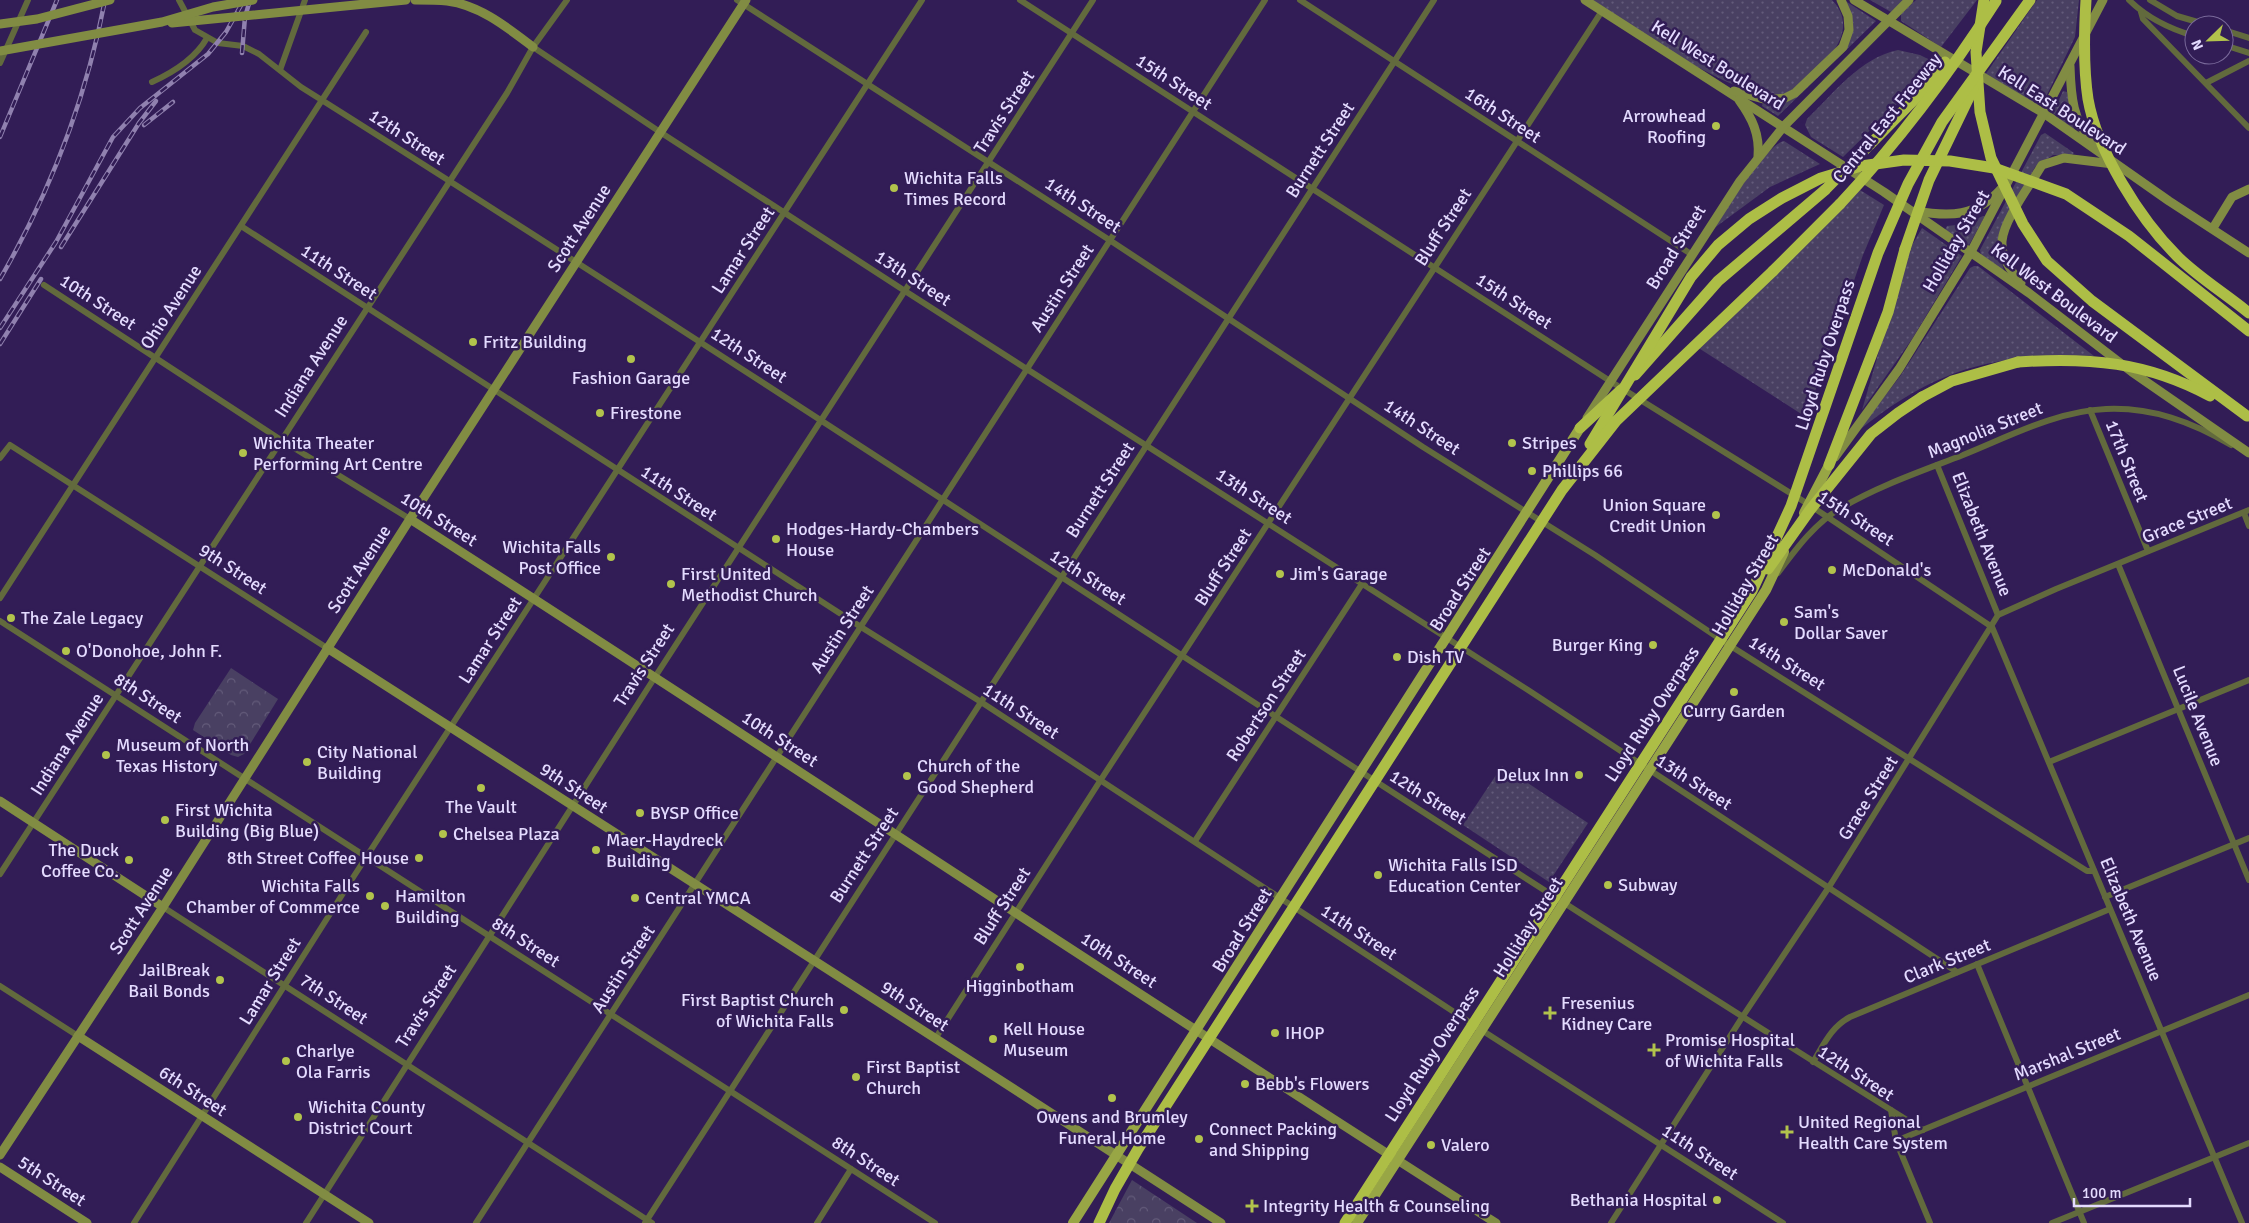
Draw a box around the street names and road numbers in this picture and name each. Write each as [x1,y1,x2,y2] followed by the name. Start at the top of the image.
[1647,15,1789,115] street label: Kell West Boulevard
[1828,48,1947,188] street label: Central East Freeway
[1132,49,1216,115] street label: 15th Street
[1994,60,2130,160] street label: Kell East Boulevard
[969,66,1039,158] street label: Travis Street
[1461,82,1545,148] street label: 16th Street
[1281,98,1359,202] street label: Burnett Street
[365,104,449,170] street label: 12th Street
[1041,172,1125,238] street label: 14th Street
[542,180,616,276] street label: Scott Avenue
[1410,184,1476,270] street label: Bluff Street
[1918,186,1994,296] street label: Holliday Street
[1641,201,1711,293] street label: Broad Street
[707,202,779,298] street label: Lamar Street
[1986,238,2122,348] street label: Kell West Boulevard
[297,239,381,305] street label: 11th Street
[1025,240,1099,336] street label: Austin Street
[871,245,955,311] street label: 13th Street
[136,261,206,353] street label: Ohio Avenue
[1472,268,1556,334] street label: 15th Street
[56,269,140,335] street label: 10th Street
[1790,277,1860,433] street label: Lloyd Ruby Overpass
[270,311,352,421] street label: Indiana Avenue
[707,322,791,388] street label: 12th Street
[1380,394,1464,460] street label: 14th Street
[1924,397,2046,463] street label: Magnolia Street
[2101,417,2153,505] street label: 17th Street
[1061,438,1139,542] street label: Burnett Street
[637,460,721,526] street label: 11th Street
[1212,463,1296,529] street label: 13th Street
[1947,469,2017,599] street label: Elizabeth Avenue
[1814,485,1898,551] street label: 15th Street
[397,487,481,551] street label: 10th Street
[2139,492,2235,548] street label: Grace Street
[322,521,396,617] street label: Scott Avenue
[1190,524,1256,610] street label: Bluff Street
[1707,530,1783,640] street label: Holliday Street
[195,539,271,599] street label: 9th Street
[1425,543,1495,635] street label: Broad Street
[1046,544,1130,610] street label: 12th Street
[805,581,879,677] street label: Austin Street
[454,592,526,688] street label: Lamar Street
[609,619,679,711] street label: Travis Street
[1745,631,1829,695] street label: 14th Street
[1600,642,1704,786] street label: Lloyd Ruby Overpass
[1221,645,1311,765] street label: Robertson Street
[2168,662,2228,770] street label: Lucile Avenue
[110,668,186,728] street label: 8th Street
[979,678,1063,744] street label: 11th Street
[26,689,108,799] street label: Indiana Avenue
[738,706,822,772] street label: 10th Street
[1652,749,1736,815] street label: 13th Street
[1833,752,1903,844] street label: Grace Street
[536,758,612,818] street label: 9th Street
[1386,765,1470,829] street label: 12th Street
[825,803,903,907] street label: Burnett Street
[2095,854,2167,984] street label: Elizabeth Avenue
[104,862,178,958] street label: Scott Avenue
[969,863,1035,949] street label: Bluff Street
[1488,873,1568,981] street label: Holliday Street
[1207,884,1277,976] street label: Broad Street
[1317,899,1401,965] street label: 11th Street
[488,912,564,972] street label: 8th Street
[586,921,660,1017] street label: Austin Street
[1077,927,1161,993] street label: 10th Street
[234,933,306,1029] street label: Lamar Street
[1900,934,1994,988] street label: Clark Street
[391,960,461,1052] street label: Travis Street
[296,969,372,1029] street label: 7th Street
[877,976,953,1036] street label: 9th Street
[1380,982,1484,1126] street label: Lloyd Ruby Overpass
[2010,1023,2124,1085] street label: Marshal Street
[1814,1040,1898,1106] street label: 12th Street
[155,1061,231,1121] street label: 6th Street
[1658,1119,1742,1185] street label: 11th Street
[828,1131,904,1191] street label: 8th Street
[14,1151,90,1211] street label: 5th Street

